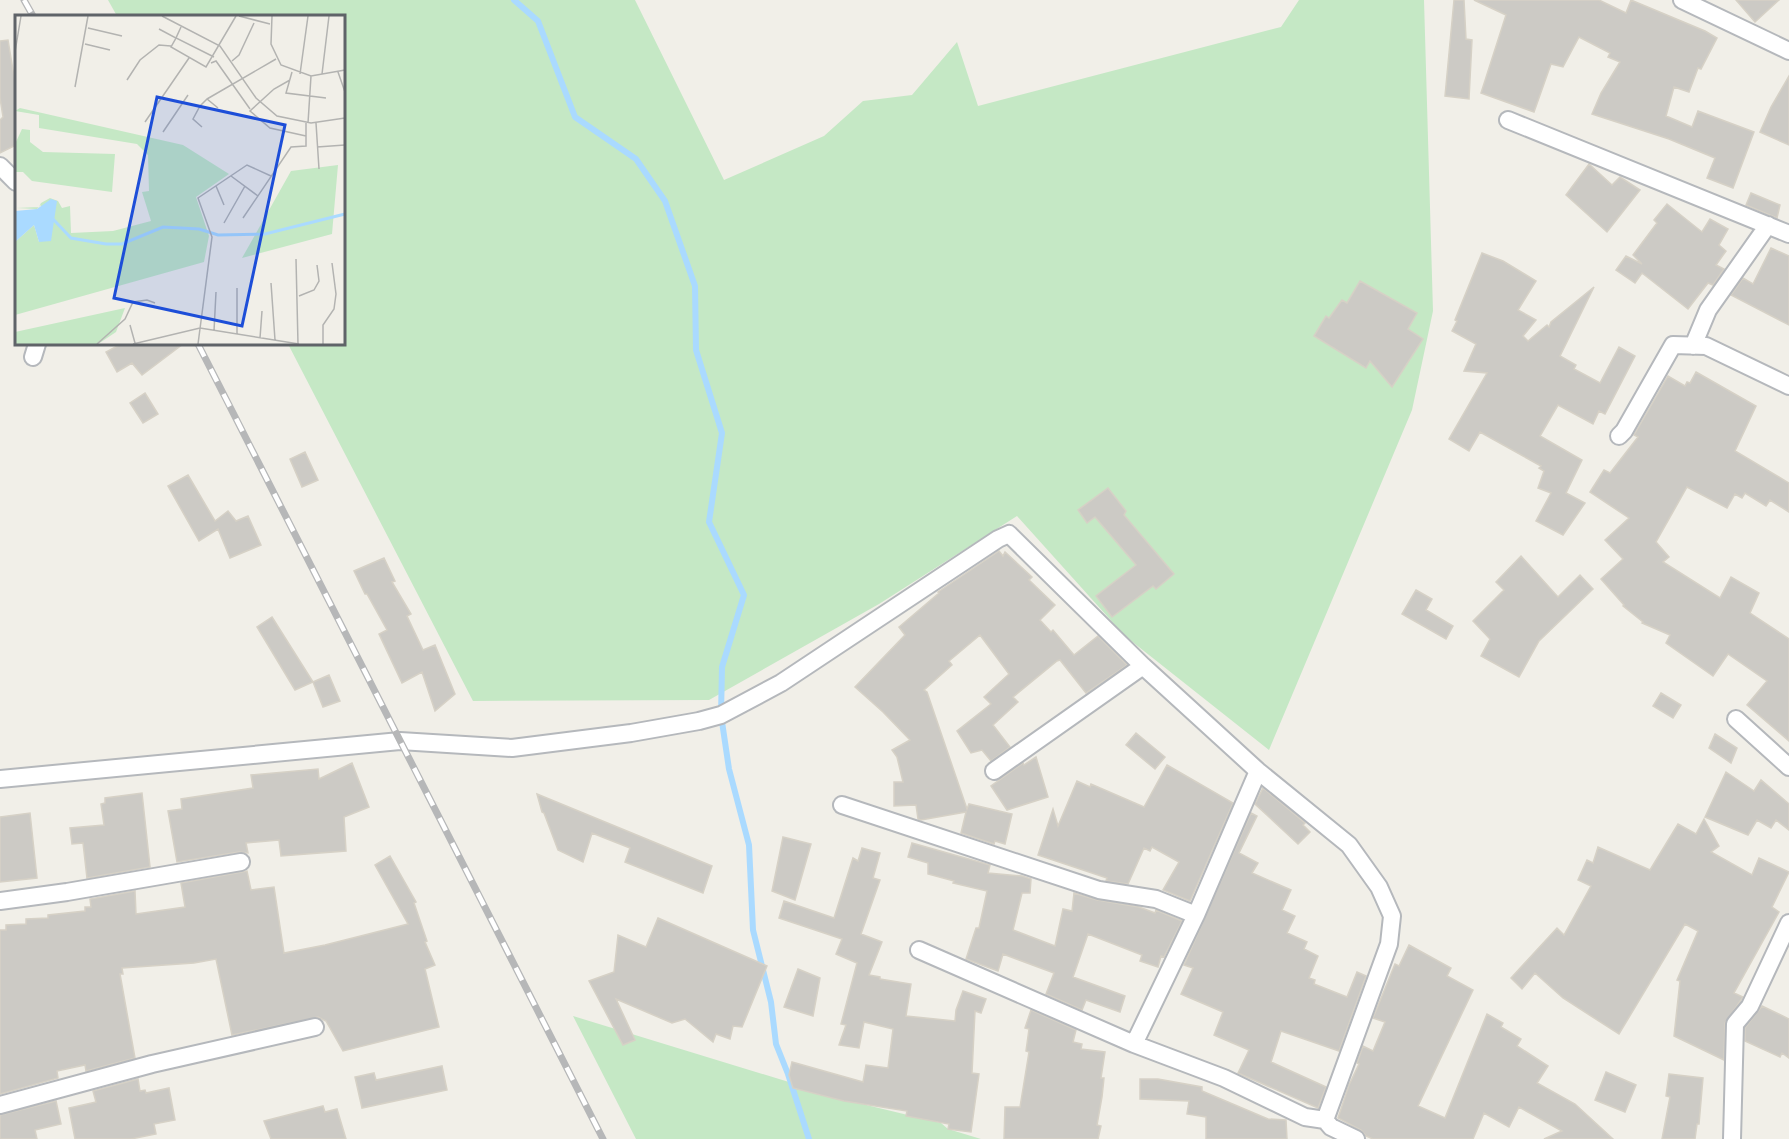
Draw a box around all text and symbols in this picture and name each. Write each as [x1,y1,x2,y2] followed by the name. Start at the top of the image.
[15,15,345,345] inset map

